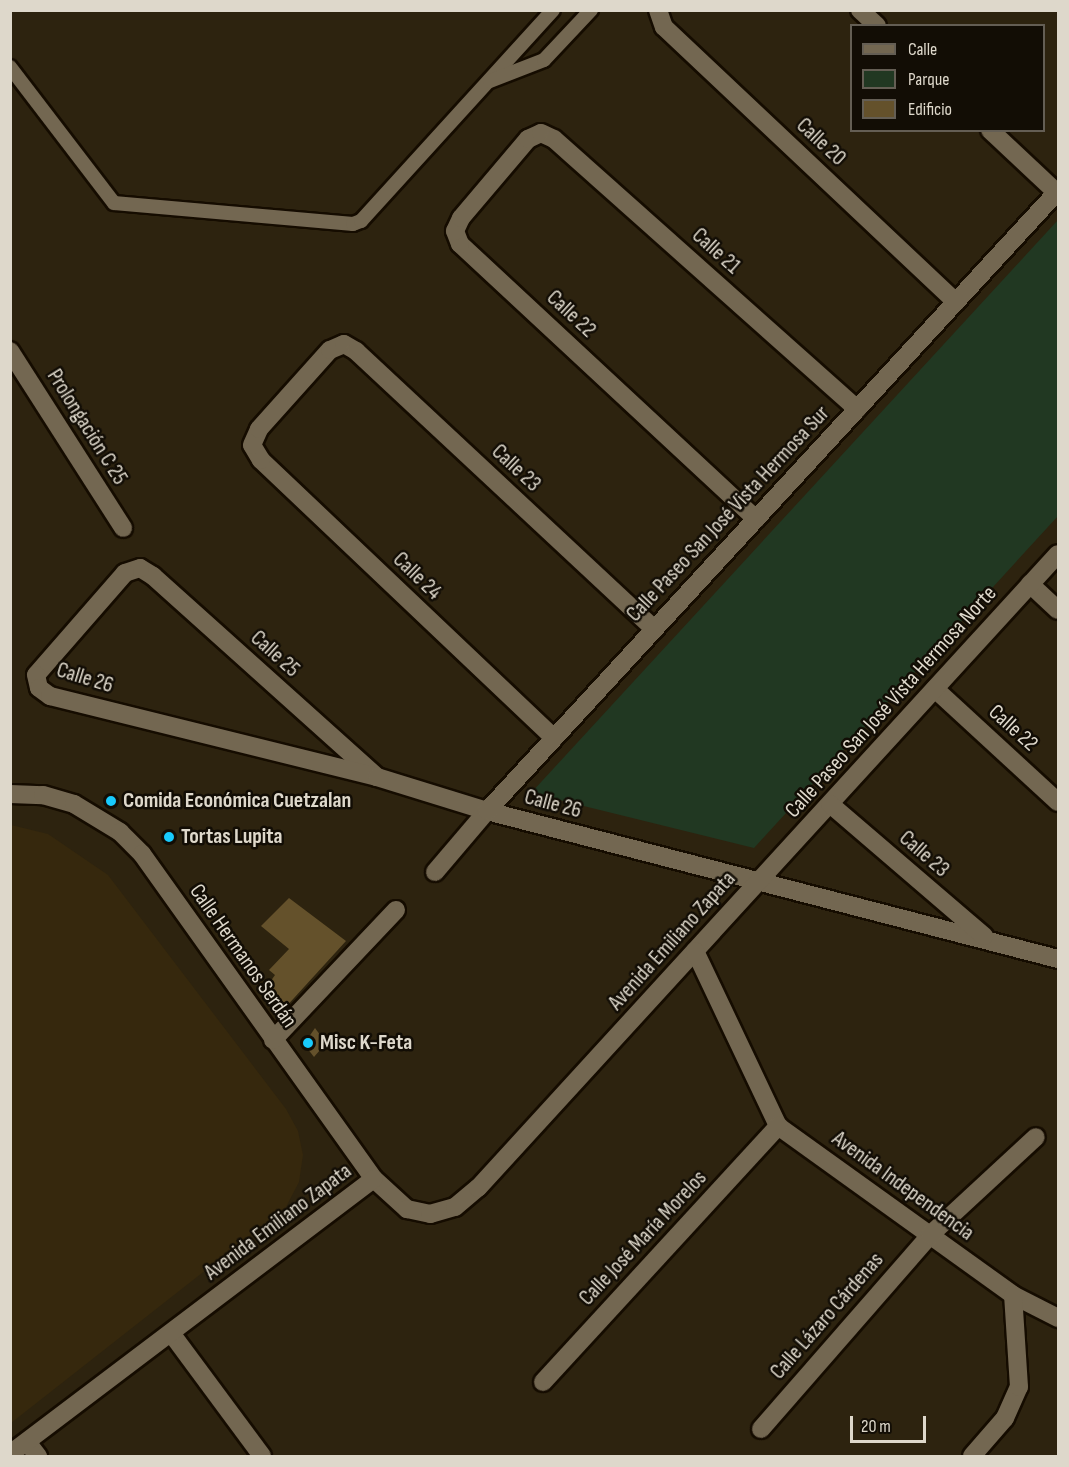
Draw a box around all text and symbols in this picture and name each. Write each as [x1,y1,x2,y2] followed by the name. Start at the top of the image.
[850,24,1045,132] legend
[908,39,937,60] text: Calle
[908,69,949,90] text: Parque
[908,99,952,120] text: Edificio
[791,113,851,171] street label: Calle 20
[686,222,746,280] street label: Calle 21
[541,285,601,343] street label: Calle 22
[41,364,133,490] street label: Prolongación C 25
[621,401,835,627] street label: Calle Paseo San José Vista Hermosa Sur
[486,439,546,497] street label: Calle 23
[387,547,447,605] street label: Calle 24
[780,581,1002,823] street label: Calle Paseo San José Vista Hermosa Norte
[245,625,305,683] street label: Calle 25
[53,657,117,699] street label: Calle 26
[983,699,1043,757] street label: Calle 22
[522,784,584,824] street label: Calle 26
[123,788,351,814] place label: Comida Económica Cuetzalan
[104,794,118,808] marker: Comida Económica Cuetzalan
[181,824,283,850] place label: Tortas Lupita
[894,825,954,883] street label: Calle 23
[162,830,176,844] marker: Tortas Lupita
[603,866,741,1016] street label: Avenida Emiliano Zapata
[184,879,302,1033] street label: Calle Hermanos Serdán
[320,1030,412,1056] place label: Misc K-Feta
[301,1036,315,1050] marker: Misc K-Feta
[827,1126,979,1246] street label: Avenida Independencia
[199,1158,357,1286] street label: Avenida Emiliano Zapata
[574,1165,712,1311] street label: Calle José María Morelos
[765,1247,889,1385] street label: Calle Lázaro Cárdenas
[853,1404,930,1442] scale bar
[861,1416,891,1437] text: 20 m

